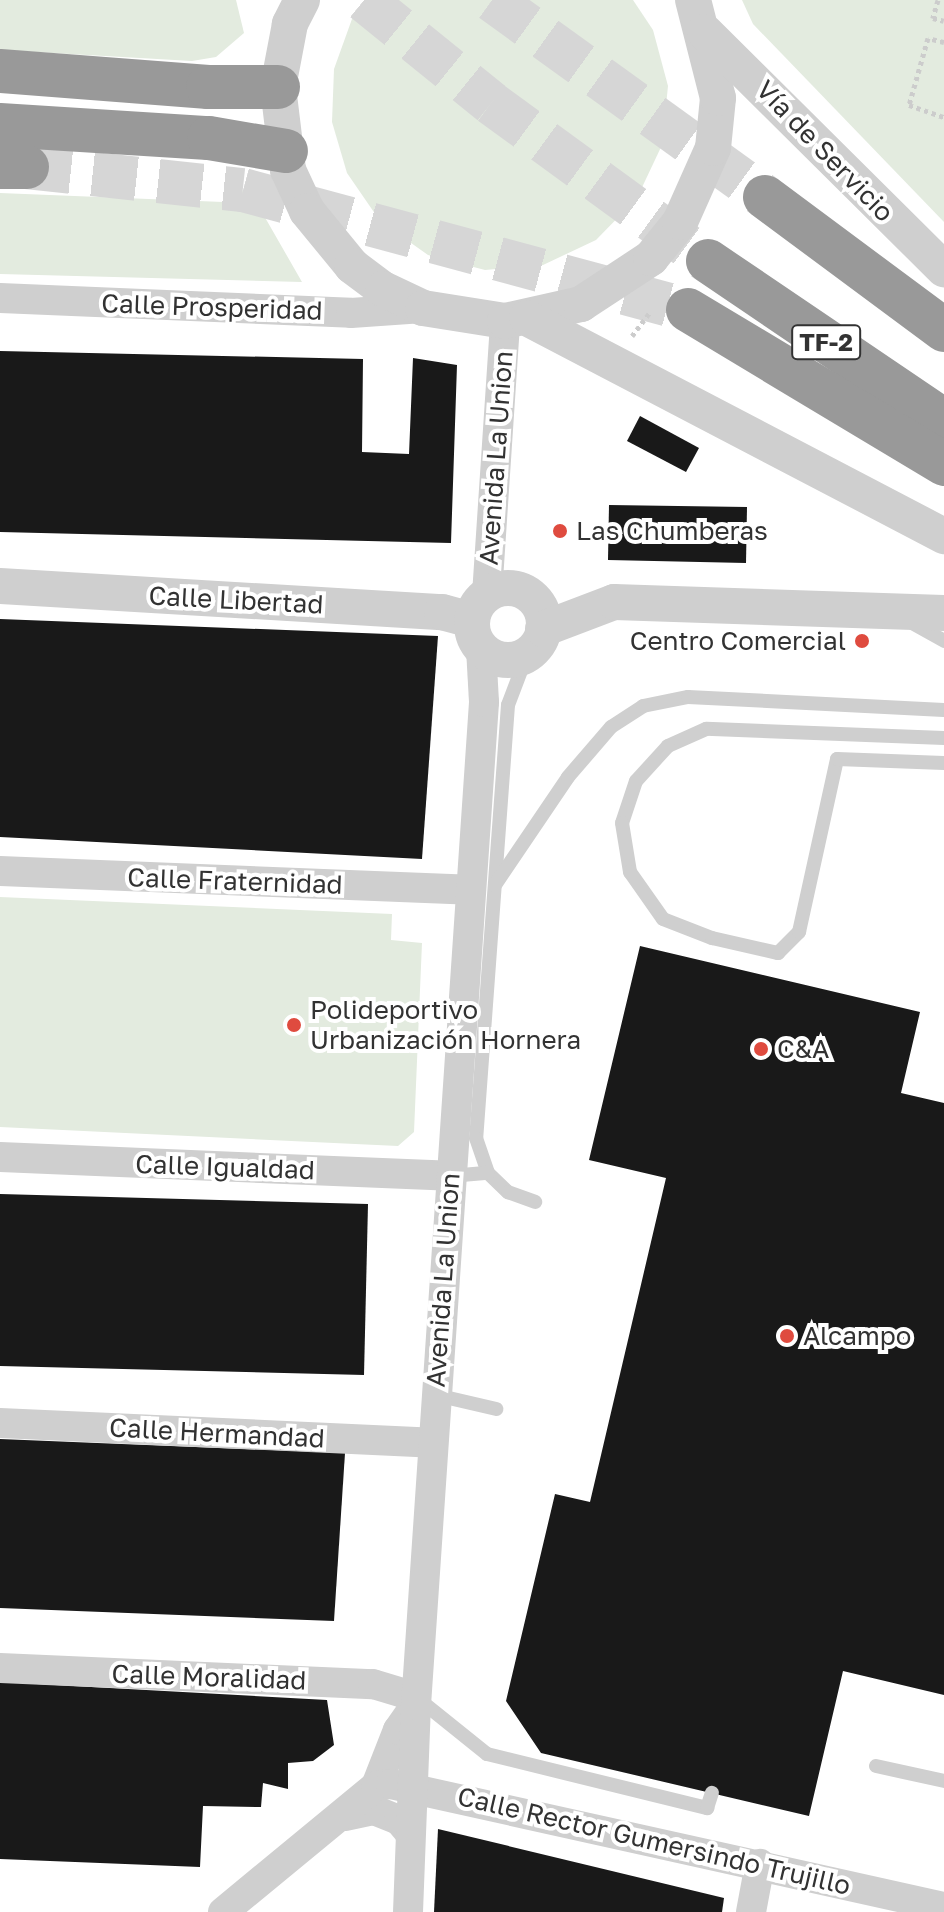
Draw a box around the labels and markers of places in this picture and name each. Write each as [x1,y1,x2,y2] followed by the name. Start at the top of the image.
[576,515,768,547] place label: Las Chumberas
[551,522,569,540] marker: Las Chumberas
[630,625,846,657] place label: Centro Comercial
[853,632,871,650] marker: Centro Comercial
[310,994,581,1056] place label: Polideportivo Urbanización Hornera
[285,1016,303,1034] marker: Polideportivo Urbanización Hornera
[777,1033,830,1065] place label: C&A
[752,1040,770,1058] marker: C&A
[803,1320,911,1352] place label: Alcampo
[778,1327,796,1345] marker: Alcampo

